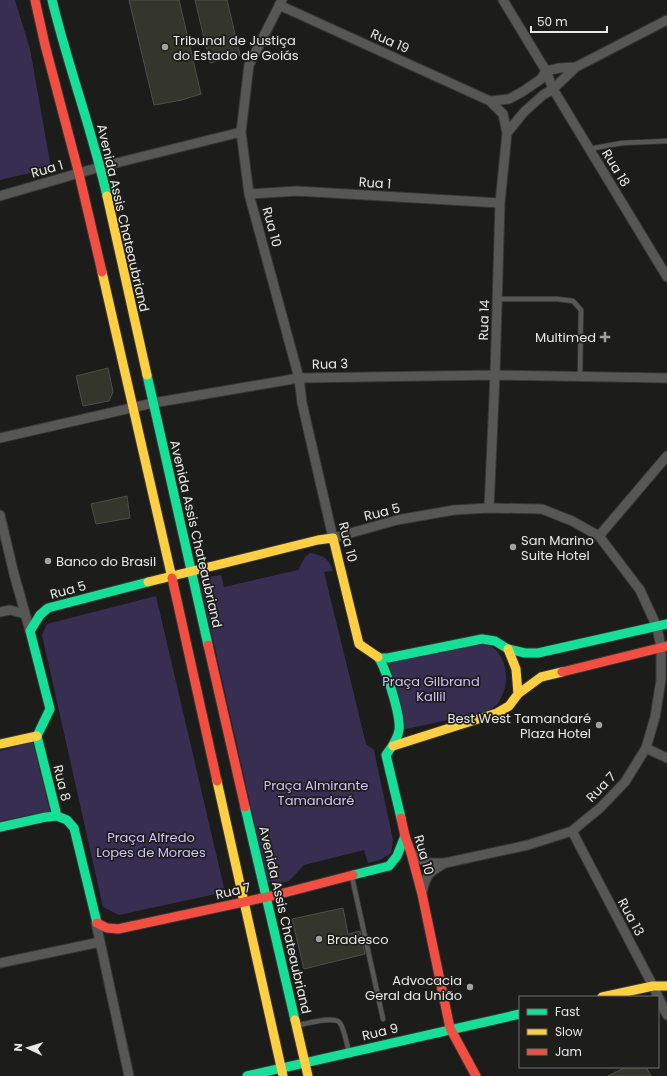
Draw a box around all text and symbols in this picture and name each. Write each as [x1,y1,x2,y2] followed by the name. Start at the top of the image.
[531,8,607,34] scale bar
[537,13,568,30] text: 50 m
[367,24,413,58] street label: Rua 19
[173,31,299,65] place label: Tribunal de Justiça do Estado de Goiás
[160,42,170,52] marker: Tribunal de Justiça do Estado de Goiás
[92,122,154,314] street label: Avenida Assis Chateaubriand
[597,146,635,190] street label: Rua 18
[29,155,65,183] street label: Rua 1
[358,172,392,194] street label: Rua 1
[258,205,286,249] street label: Rua 10
[474,299,494,341] street label: Rua 14
[535,328,596,347] place label: Multimed
[599,331,611,343] marker: Multimed
[312,354,348,374] street label: Rua 3
[165,438,227,630] street label: Avenida Assis Chateaubriand
[362,498,402,526] street label: Rua 5
[334,520,362,564] street label: Rua 10
[521,531,594,565] place label: San Marino Suite Hotel
[508,542,518,552] marker: San Marino Suite Hotel
[56,552,156,571] place label: Banco do Brasil
[43,556,53,566] marker: Banco do Brasil
[48,576,88,604] street label: Rua 5
[382,672,480,706] park label: Praça Gilbrand Kallil
[447,709,591,743] place label: Best West Tamandaré Plaza Hotel
[594,720,604,730] marker: Best West Tamandaré Plaza Hotel
[48,763,76,803] street label: Rua 8
[582,768,620,806] street label: Rua 7
[264,776,368,810] park label: Praça Almirante Tamandaré
[254,824,316,1016] street label: Avenida Assis Chateaubriand
[96,828,206,862] park label: Praça Alfredo Lopes de Moraes
[409,833,439,877] street label: Rua 10
[214,878,252,904] street label: Rua 7
[613,895,649,939] street label: Rua 13
[327,930,388,949] place label: Bradesco
[314,934,324,944] marker: Bradesco
[365,971,462,1005] place label: Advocacia Geral da União
[465,982,475,992] marker: Advocacia Geral da União
[519,996,659,1068] legend
[555,1003,580,1020] text: Fast
[360,1019,400,1045] street label: Rua 9
[555,1023,583,1040] text: Slow
[8,1028,48,1068] north arrow
[10,1043,26,1052] text: N
[555,1043,582,1060] text: Jam

